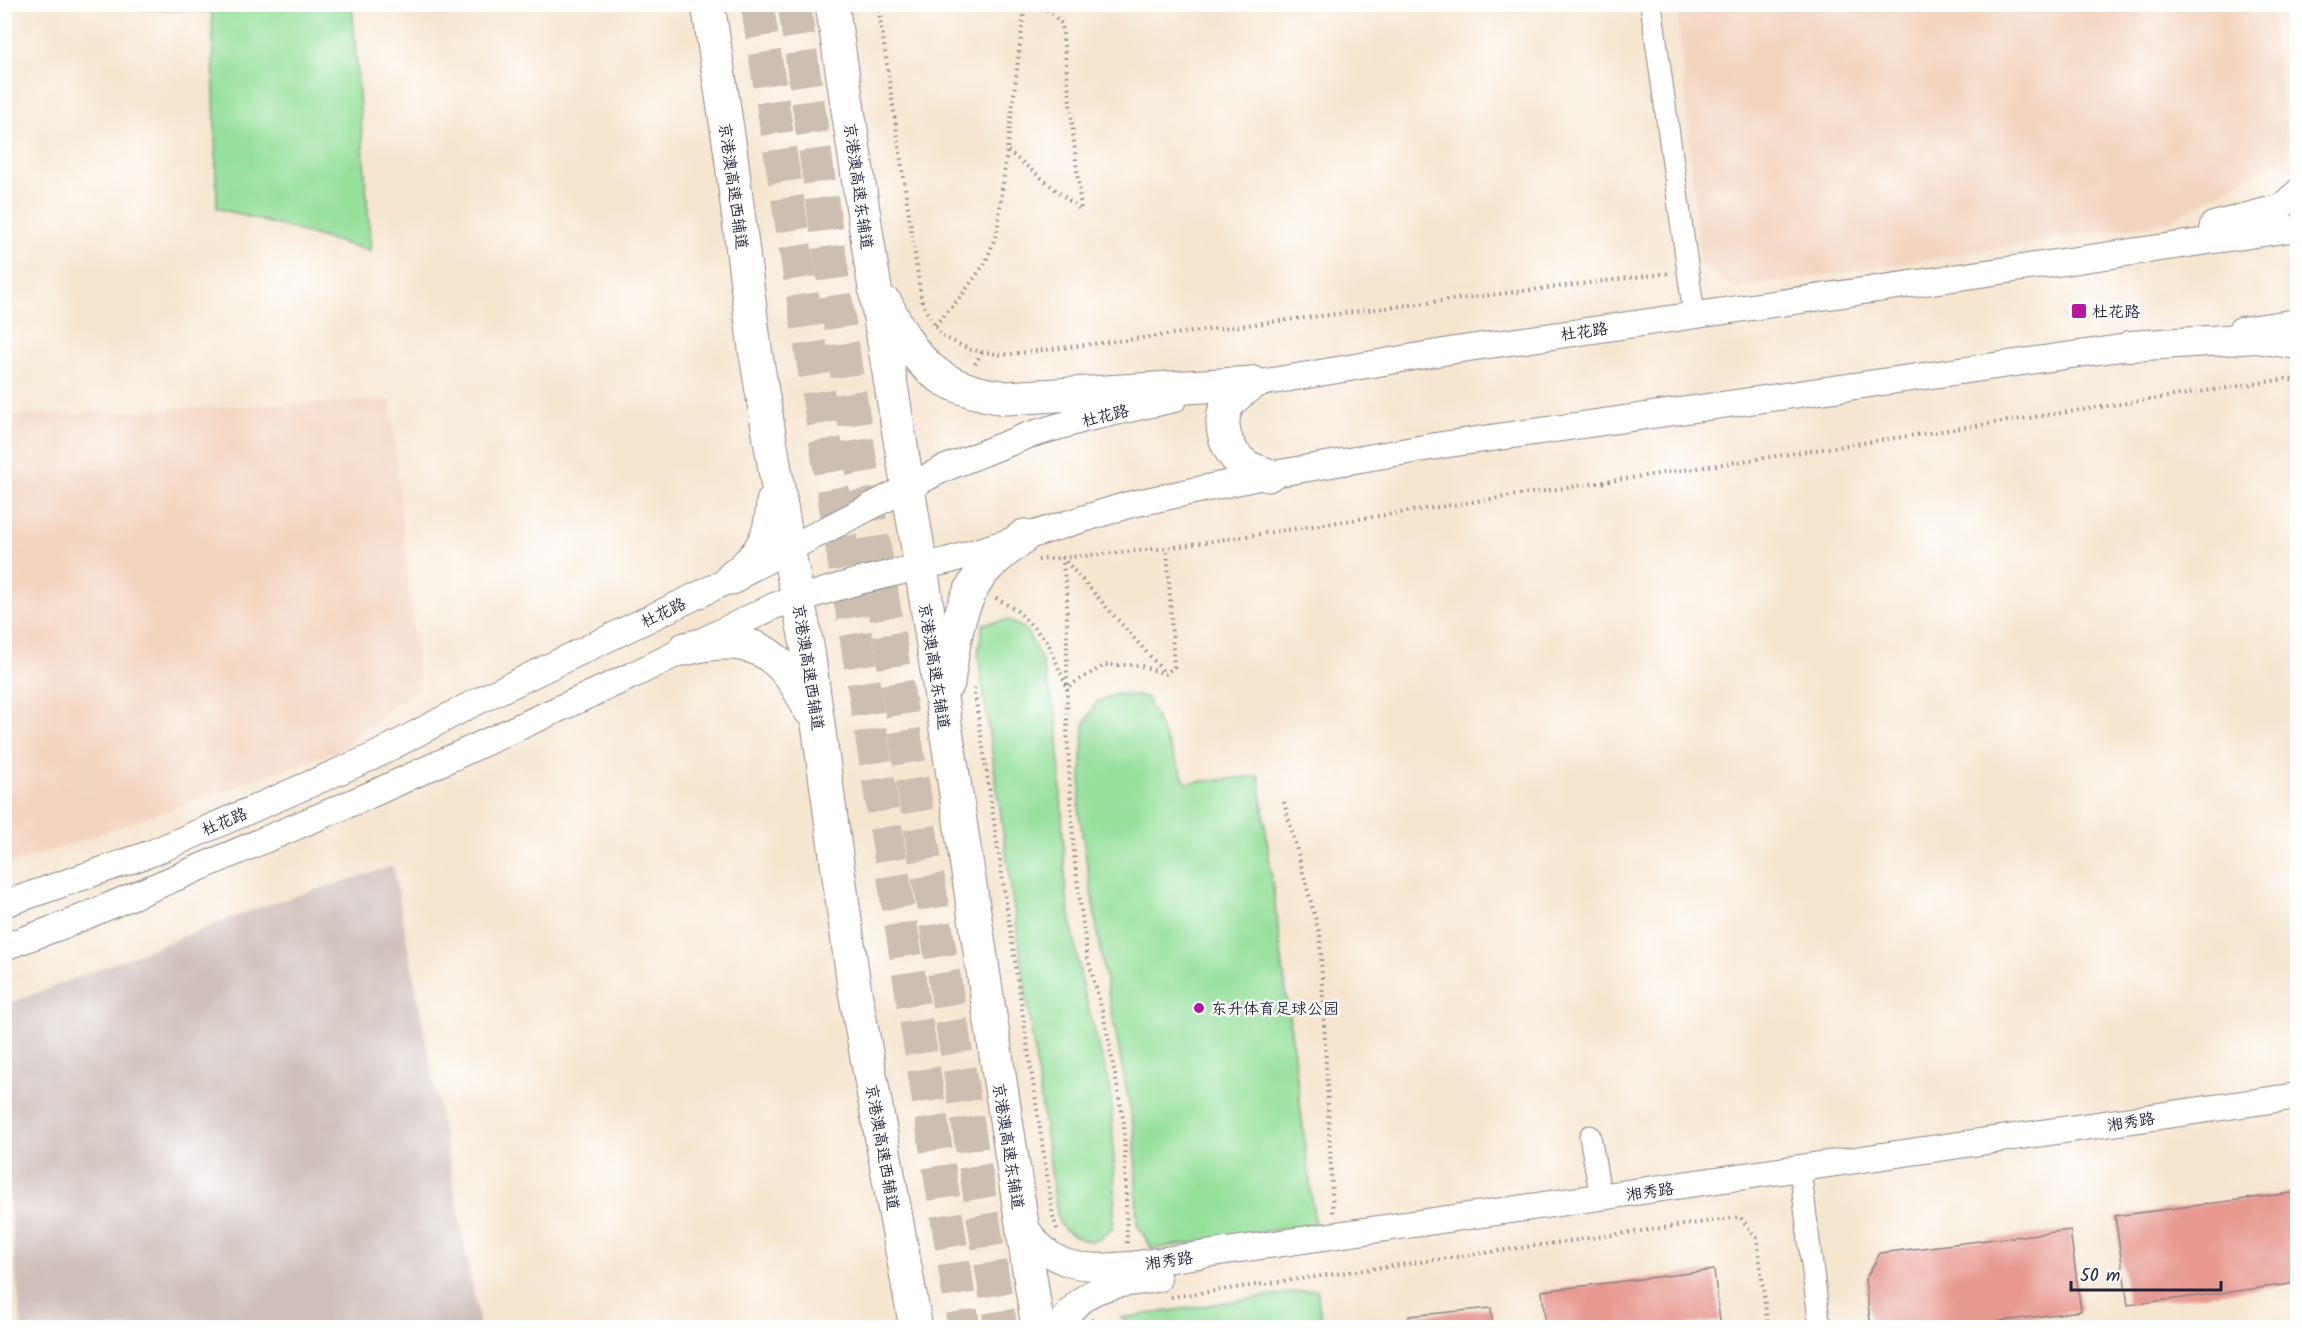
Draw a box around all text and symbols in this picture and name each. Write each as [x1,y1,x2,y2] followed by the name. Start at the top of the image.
[711,121,754,251] street label: 京港澳高速西辅道
[836,121,879,251] street label: 京港澳高速东辅道
[2092,300,2140,325] place label: 杜花路
[2070,302,2088,320] marker: 杜花路
[1559,317,1610,348] street label: 杜花路
[1079,399,1132,434] street label: 杜花路
[637,592,691,635] street label: 杜花路
[911,601,956,731] street label: 京港澳高速东辅道
[785,602,830,732] street label: 京港澳高速西辅道
[198,801,252,843] street label: 杜花路
[1211,997,1339,1022] place label: 东升体育足球公园
[1192,1001,1206,1015] marker: 东升体育足球公园
[985,1081,1030,1211] street label: 京港澳高速东辅道
[858,1082,905,1212] street label: 京港澳高速西辅道
[2106,1106,2157,1139] street label: 湘秀路
[1625,1177,1676,1208] street label: 湘秀路
[1144,1246,1195,1277] street label: 湘秀路
[2071,1254,2221,1292] scale bar
[2080,1262,2120,1291] text: 50 m

